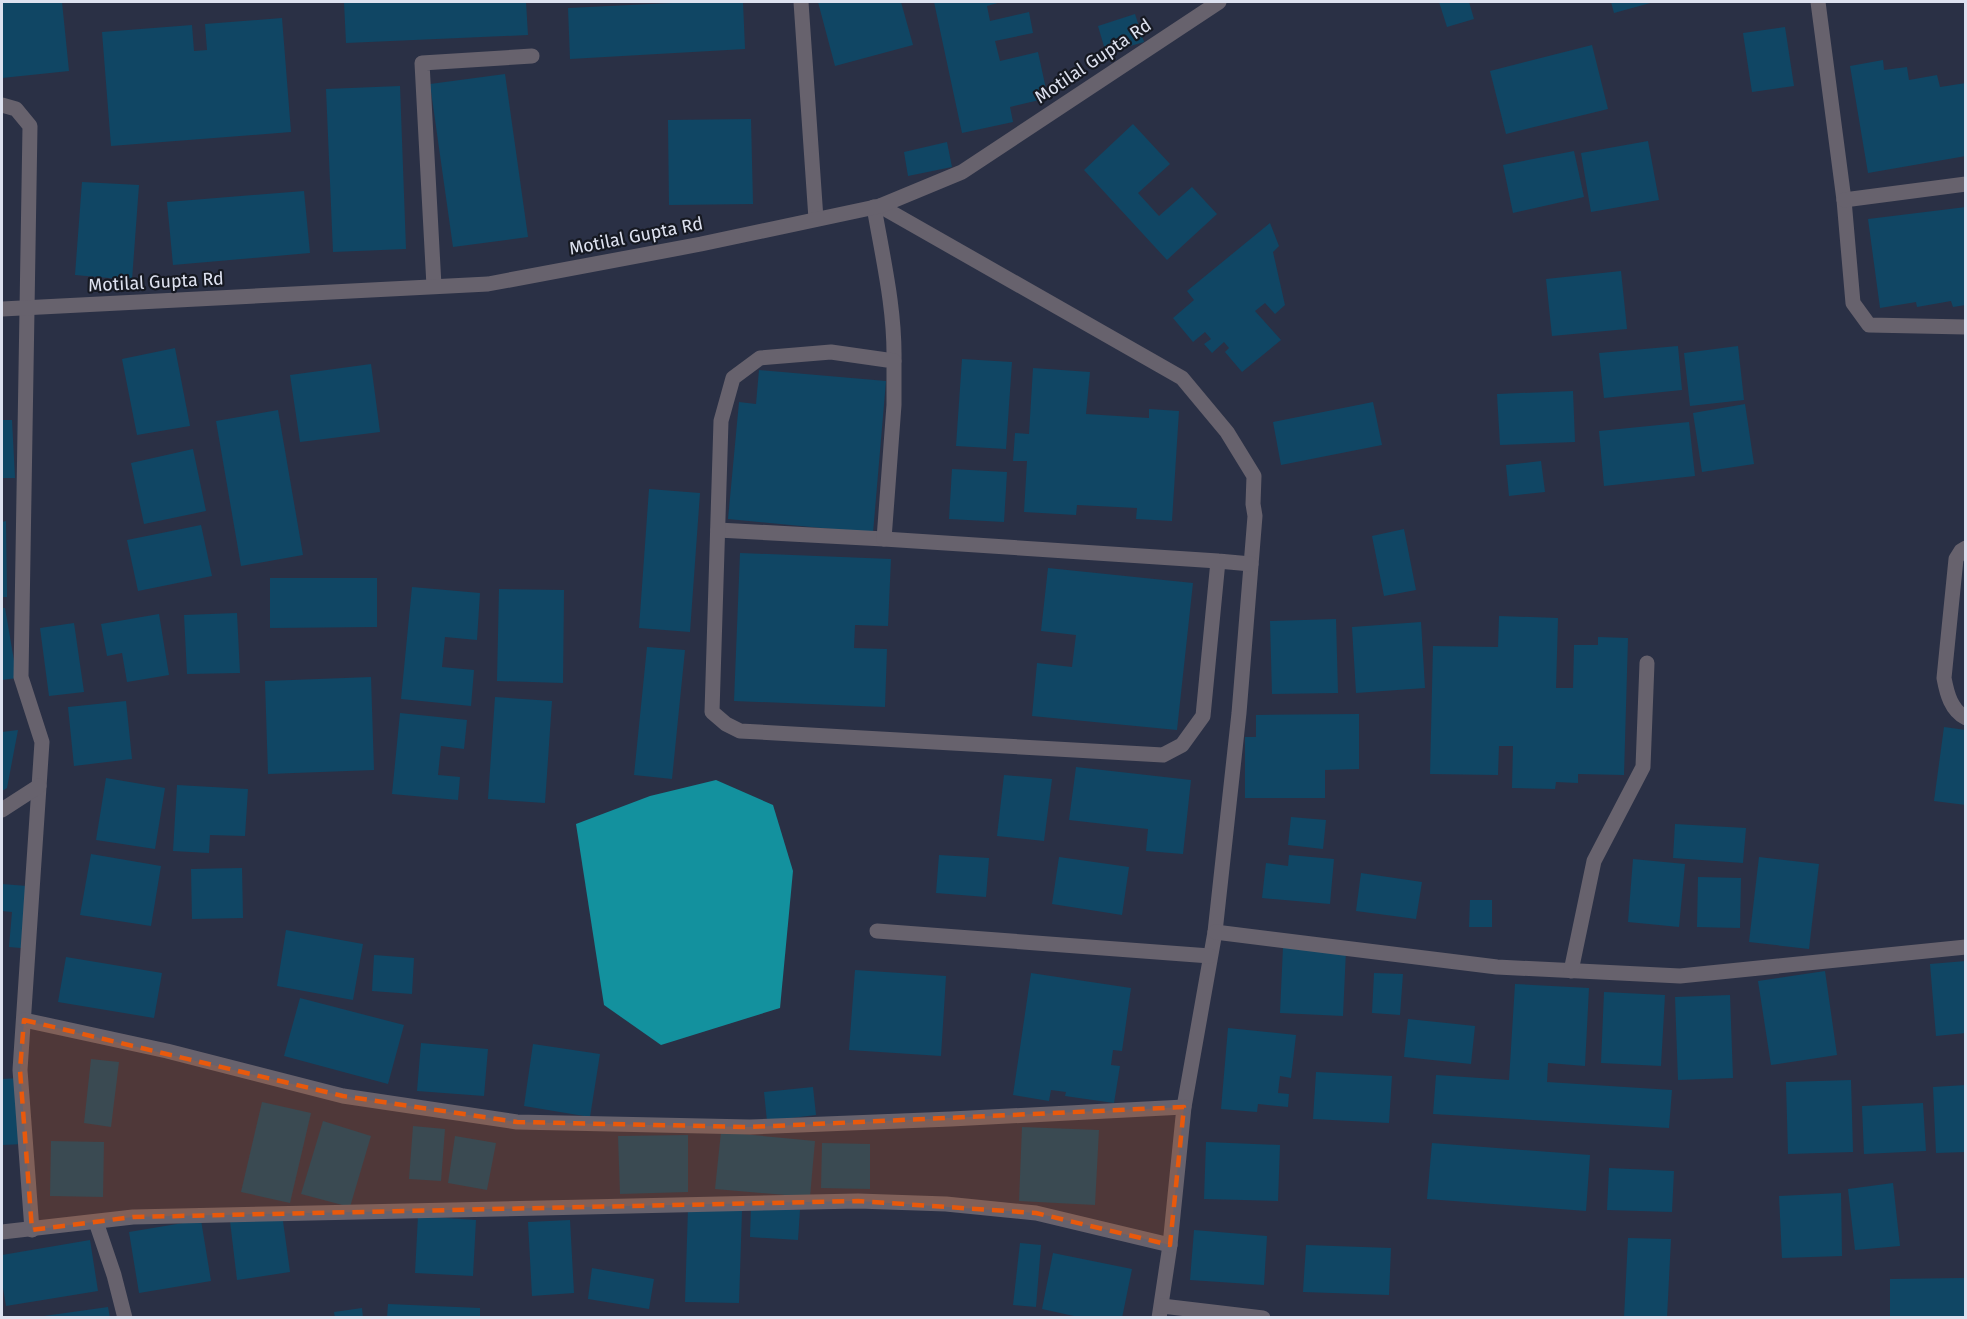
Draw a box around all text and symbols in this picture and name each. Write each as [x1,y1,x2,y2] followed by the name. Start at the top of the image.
[1031,14,1155,108] street label: Motilal Gupta Rd
[567,212,705,260] street label: Motilal Gupta Rd
[88,267,224,297] street label: Motilal Gupta Rd

